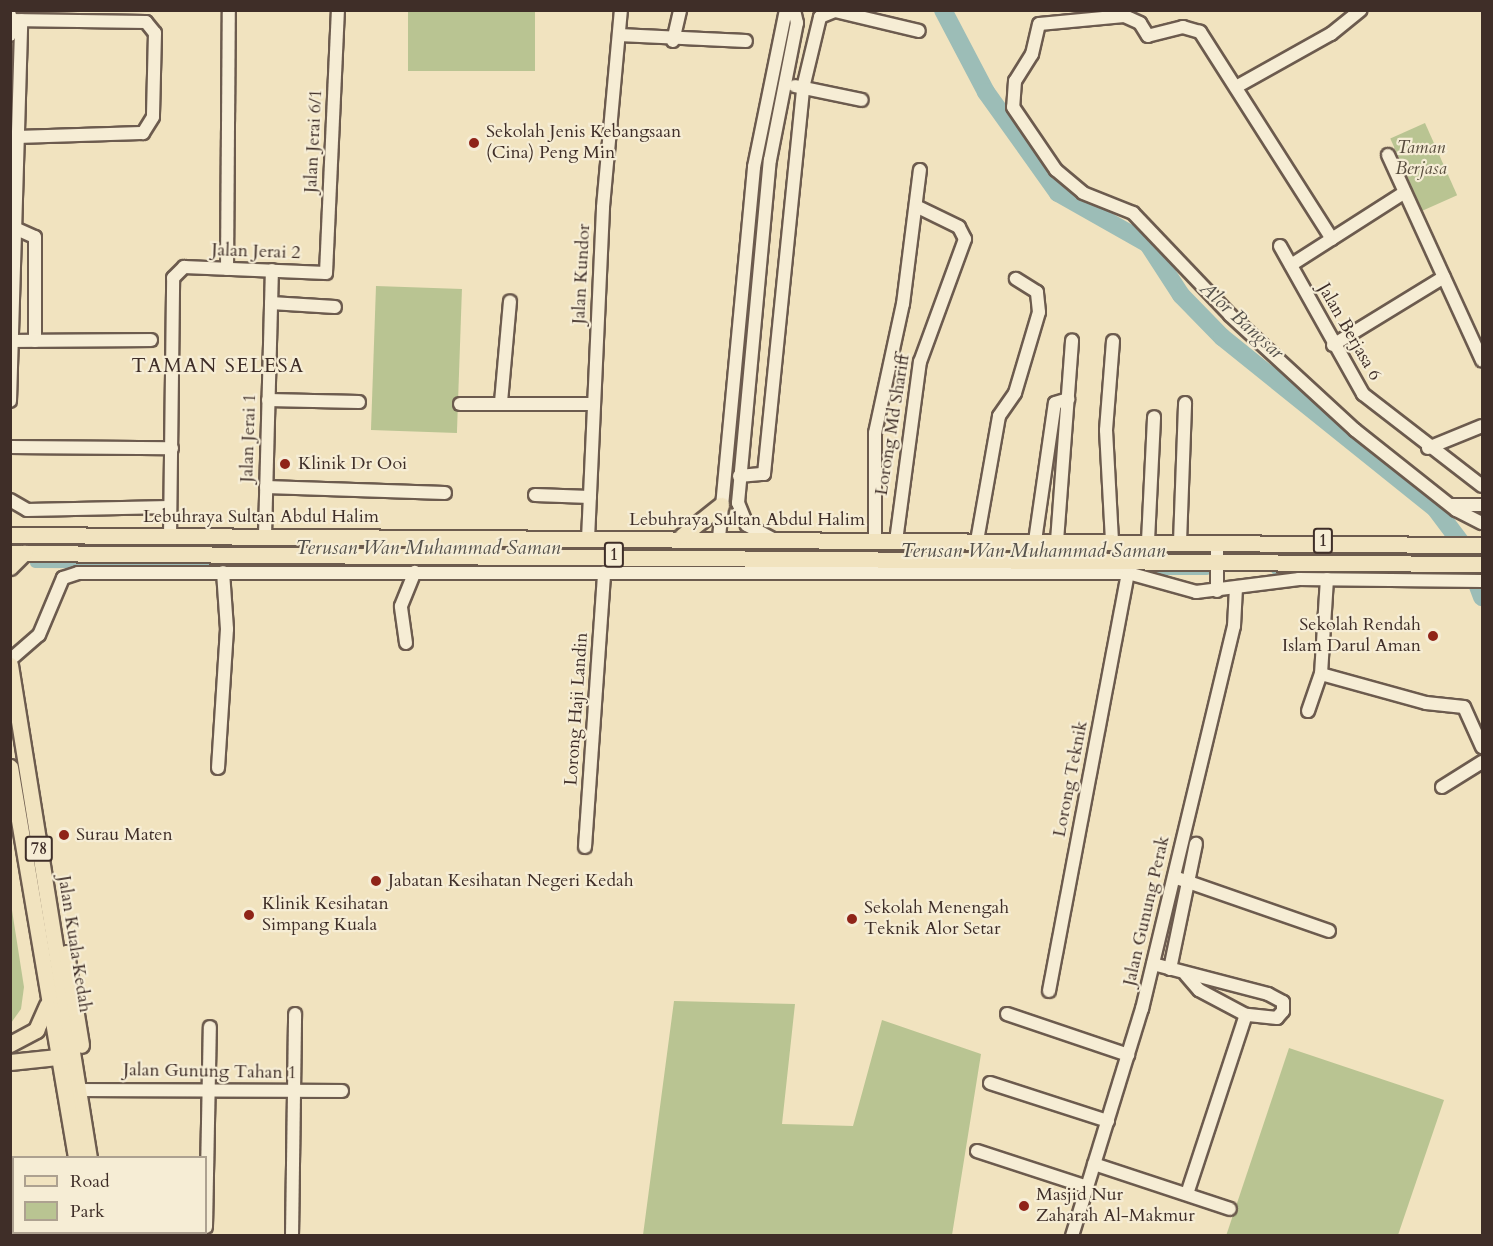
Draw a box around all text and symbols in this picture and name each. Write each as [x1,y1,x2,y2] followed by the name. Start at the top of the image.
[300,88,328,194] street label: Jalan Jerai 6/1
[486,122,681,164] place label: Sekolah Jenis Kebangsaan (Cina) Peng Min
[467,136,481,150] marker: Sekolah Jenis Kebangsaan (Cina) Peng Min
[1395,138,1447,180] park label: Taman Berjasa
[569,223,595,325] street label: Jalan Kundor
[211,240,301,264] street label: Jalan Jerai 2
[1195,276,1289,364] water label: Alor Bangsar
[1312,279,1386,385] street label: Jalan Berjasa 6
[131,353,305,377] district label: TAMAN SELESA
[871,353,915,497] street label: Lorong Md Shariff
[237,393,261,483] street label: Jalan Jerai 1
[298,453,407,475] place label: Klinik Dr Ooi
[276,455,294,473] marker: Klinik Dr Ooi
[143,506,379,528] street label: Lebuhraya Sultan Abdul Halim
[629,509,865,531] street label: Lebuhraya Sultan Abdul Halim
[1312,528,1334,554] road number: 1
[296,535,560,559] water label: Terusan Wan Muhammad Saman
[901,538,1165,562] water label: Terusan Wan Muhammad Saman
[604,542,624,568] road number: 1
[1282,615,1421,658] place label: Sekolah Rendah Islam Darul Aman
[1426,629,1440,643] marker: Sekolah Rendah Islam Darul Aman
[561,632,593,786] street label: Lorong Haji Landin
[1049,719,1093,839] street label: Lorong Teknik
[76,824,173,846] place label: Surau Maten
[57,828,71,842] marker: Surau Maten
[1119,834,1175,988] street label: Jalan Gunung Perak
[24,836,54,862] road number: 78
[388,870,634,892] place label: Jabatan Kesihatan Negeri Kedah
[53,874,95,1014] street label: Jalan Kuala Kedah
[369,874,383,888] marker: Jabatan Kesihatan Negeri Kedah
[262,894,389,936] place label: Klinik Kesihatan Simpang Kuala
[864,898,1009,940] place label: Sekolah Menengah Teknik Alor Setar
[240,906,258,924] marker: Klinik Kesihatan Simpang Kuala
[845,912,859,926] marker: Sekolah Menengah Teknik Alor Setar
[123,1060,297,1084] street label: Jalan Gunung Tahan 1
[12,1156,207,1234] legend
[70,1169,110,1194] text: Road
[1036,1185,1195,1228] place label: Masjid Nur Zaharah Al-Makmur
[70,1199,105,1224] text: Park
[1017,1199,1031,1213] marker: Masjid Nur Zaharah Al-Makmur

